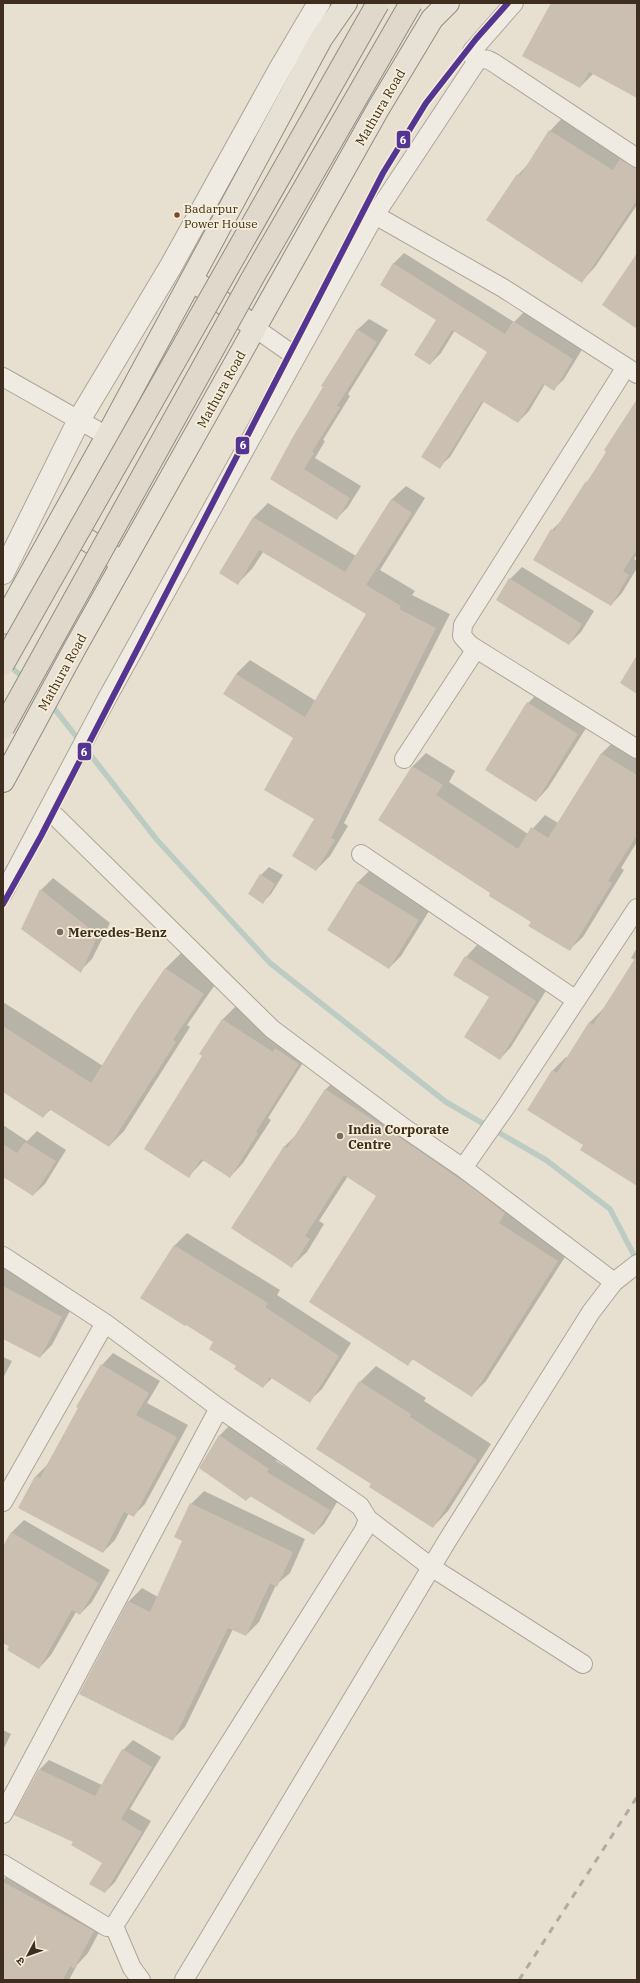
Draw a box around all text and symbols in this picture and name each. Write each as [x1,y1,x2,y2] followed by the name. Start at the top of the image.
[352,66,409,149] street label: Mathura Road
[396,130,411,149] line badge: 6
[400,133,407,147] text: 6
[184,201,258,231] place label: Badarpur Power House
[172,210,182,220] marker: Badarpur Power House
[193,347,250,431] street label: Mathura Road
[235,436,250,455] line badge: 6
[240,438,247,452] text: 6
[34,630,91,714] street label: Mathura Road
[77,742,92,761] line badge: 6
[81,745,88,759] text: 6
[68,924,167,941] place label: Mercedes-Benz
[55,927,65,937] marker: Mercedes-Benz
[348,1121,449,1153] place label: India Corporate Centre
[335,1131,345,1141] marker: India Corporate Centre
[8,1935,48,1975] north arrow
[13,1954,28,1969] text: उ

